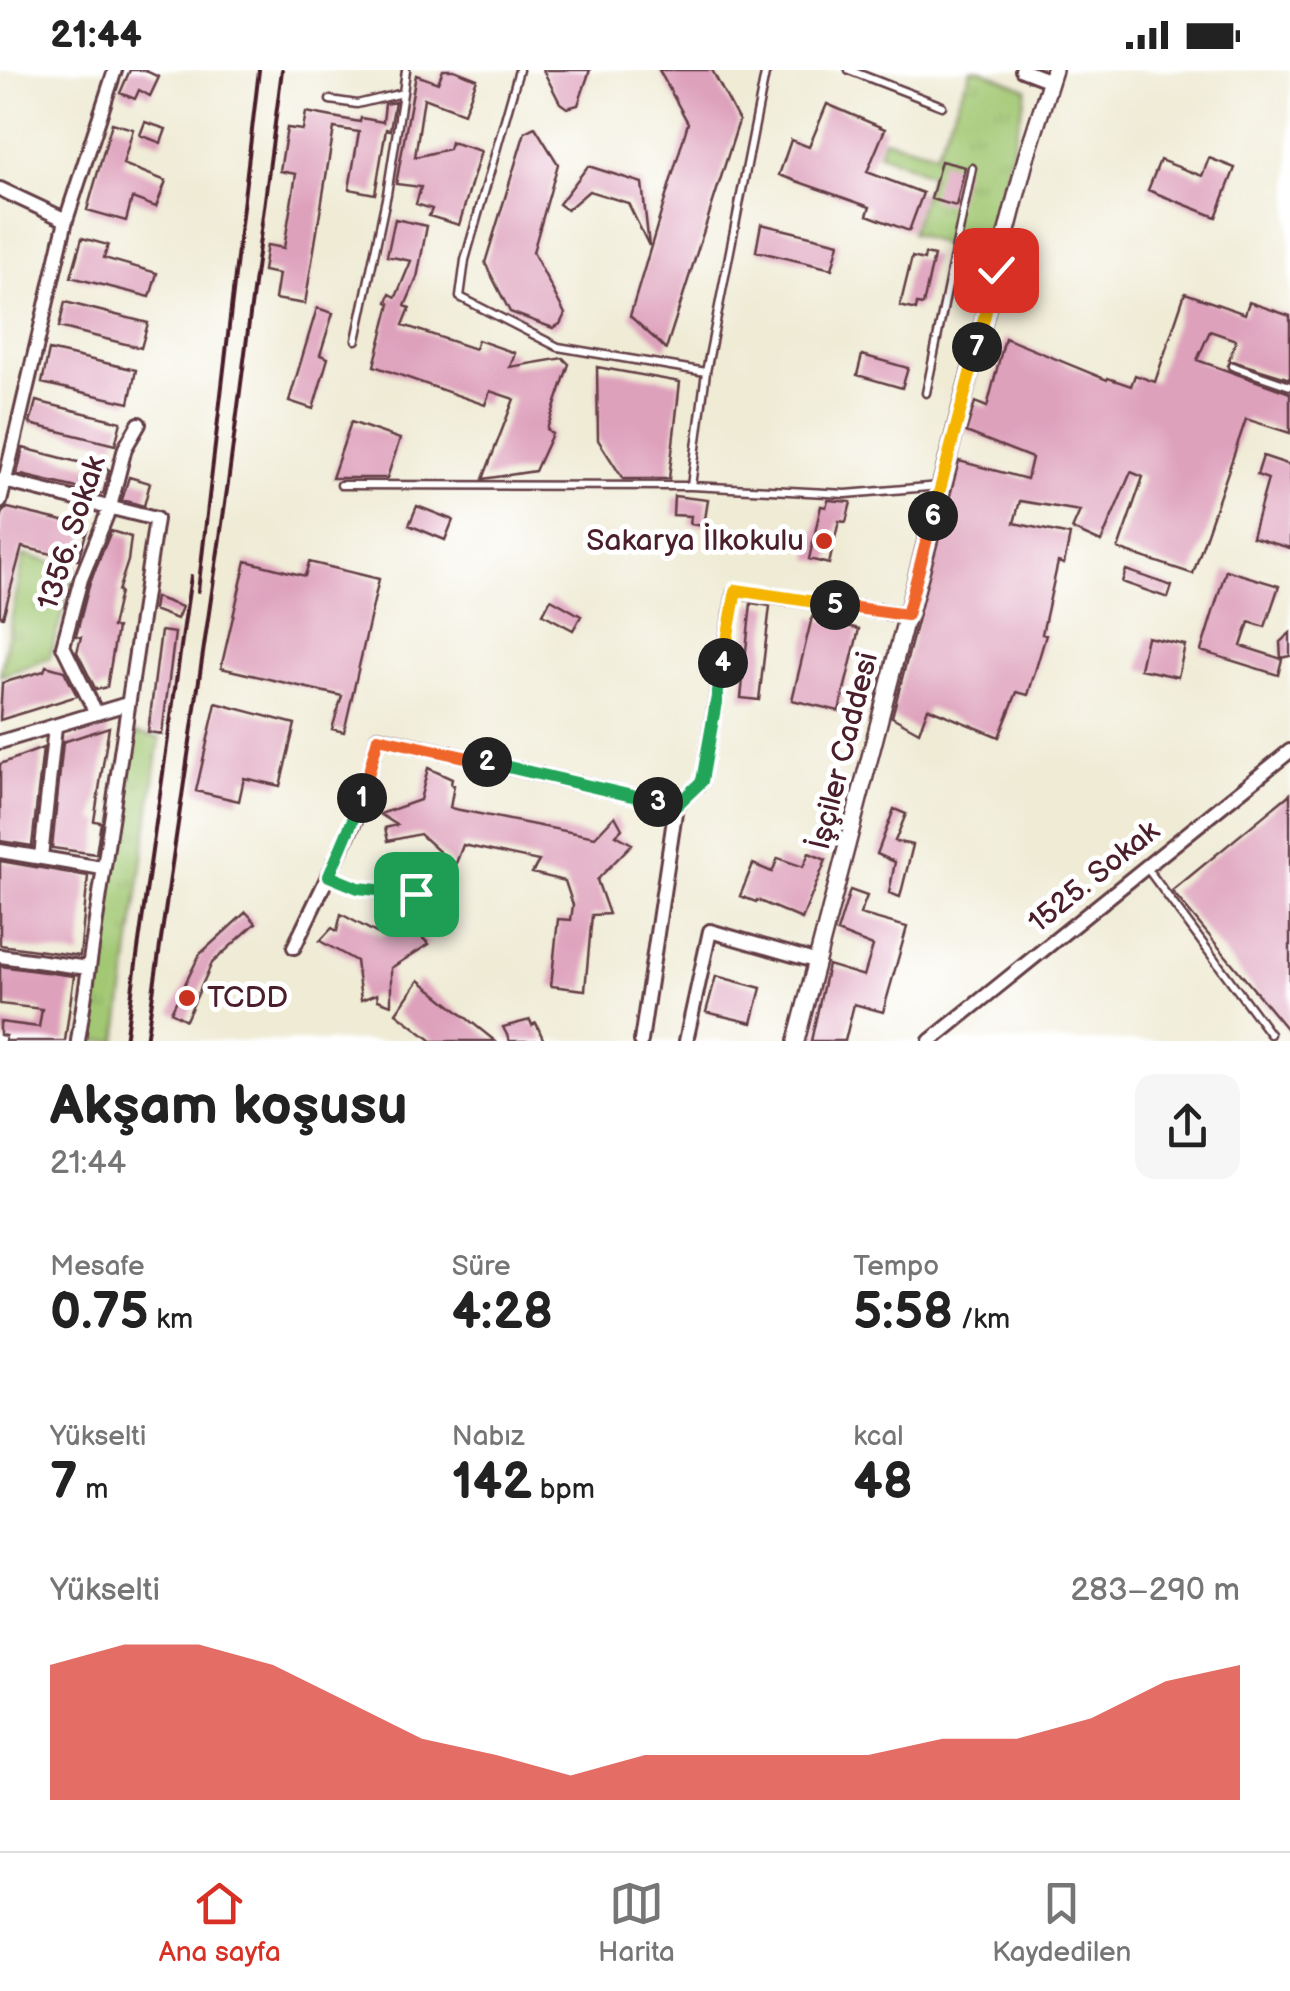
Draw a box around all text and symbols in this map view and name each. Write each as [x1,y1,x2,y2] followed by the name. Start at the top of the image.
[50,13,142,58] text: 21:44
[954,228,1039,313] pin
[969,243,1024,298] icon: check
[952,322,1002,372] pin: 7
[969,330,985,363] text: 7
[30,451,114,615] street label: 1356. Sokak
[908,491,958,541] pin: 6
[925,499,941,532] text: 6
[586,523,804,559] place label: Sakarya İlkokulu
[813,530,835,552] marker: Sakarya İlkokulu
[810,580,860,630] pin: 5
[827,588,843,621] text: 5
[698,638,748,688] pin: 4
[715,646,731,679] text: 4
[802,649,886,853] street label: İşçiler Caddesi
[462,737,512,787] pin: 2
[479,745,495,778] text: 2
[337,773,387,823] pin: 1
[633,777,683,827] pin: 3
[356,781,368,814] text: 1
[650,785,666,818] text: 3
[1021,813,1167,941] street label: 1525. Sokak
[374,852,459,937] pin
[389,867,444,922] icon: arrive
[207,980,288,1016] place label: TCDD
[176,987,198,1009] marker: TCDD
[50,1073,408,1140] text: Akşam koşusu
[1135,1074,1240,1179] button: share
[50,1144,126,1183] text: 21:44
[50,1250,145,1283] text: Mesafe
[452,1250,511,1283] text: Süre
[853,1250,939,1283] text: Tempo
[50,1283,149,1343] text: 0.75
[452,1283,553,1343] text: 4:28
[853,1283,953,1343] text: 5:58
[149,1303,193,1336] text: km
[953,1303,1010,1336] text: /km
[50,1420,146,1453] text: Yükselti
[452,1420,524,1453] text: Nabız
[853,1420,904,1453] text: kcal
[50,1453,78,1513] text: 7
[452,1453,532,1513] text: 142
[853,1453,913,1513] text: 48
[78,1473,108,1506] text: m
[532,1473,595,1506] text: bpm
[50,1571,160,1610] text: Yükselti
[1070,1571,1240,1610] text: 283–290 m
[159,1876,281,1969] tab: Ana sayfa
[598,1876,675,1969] tab: Harita
[992,1876,1131,1969] tab: Kaydedilen

